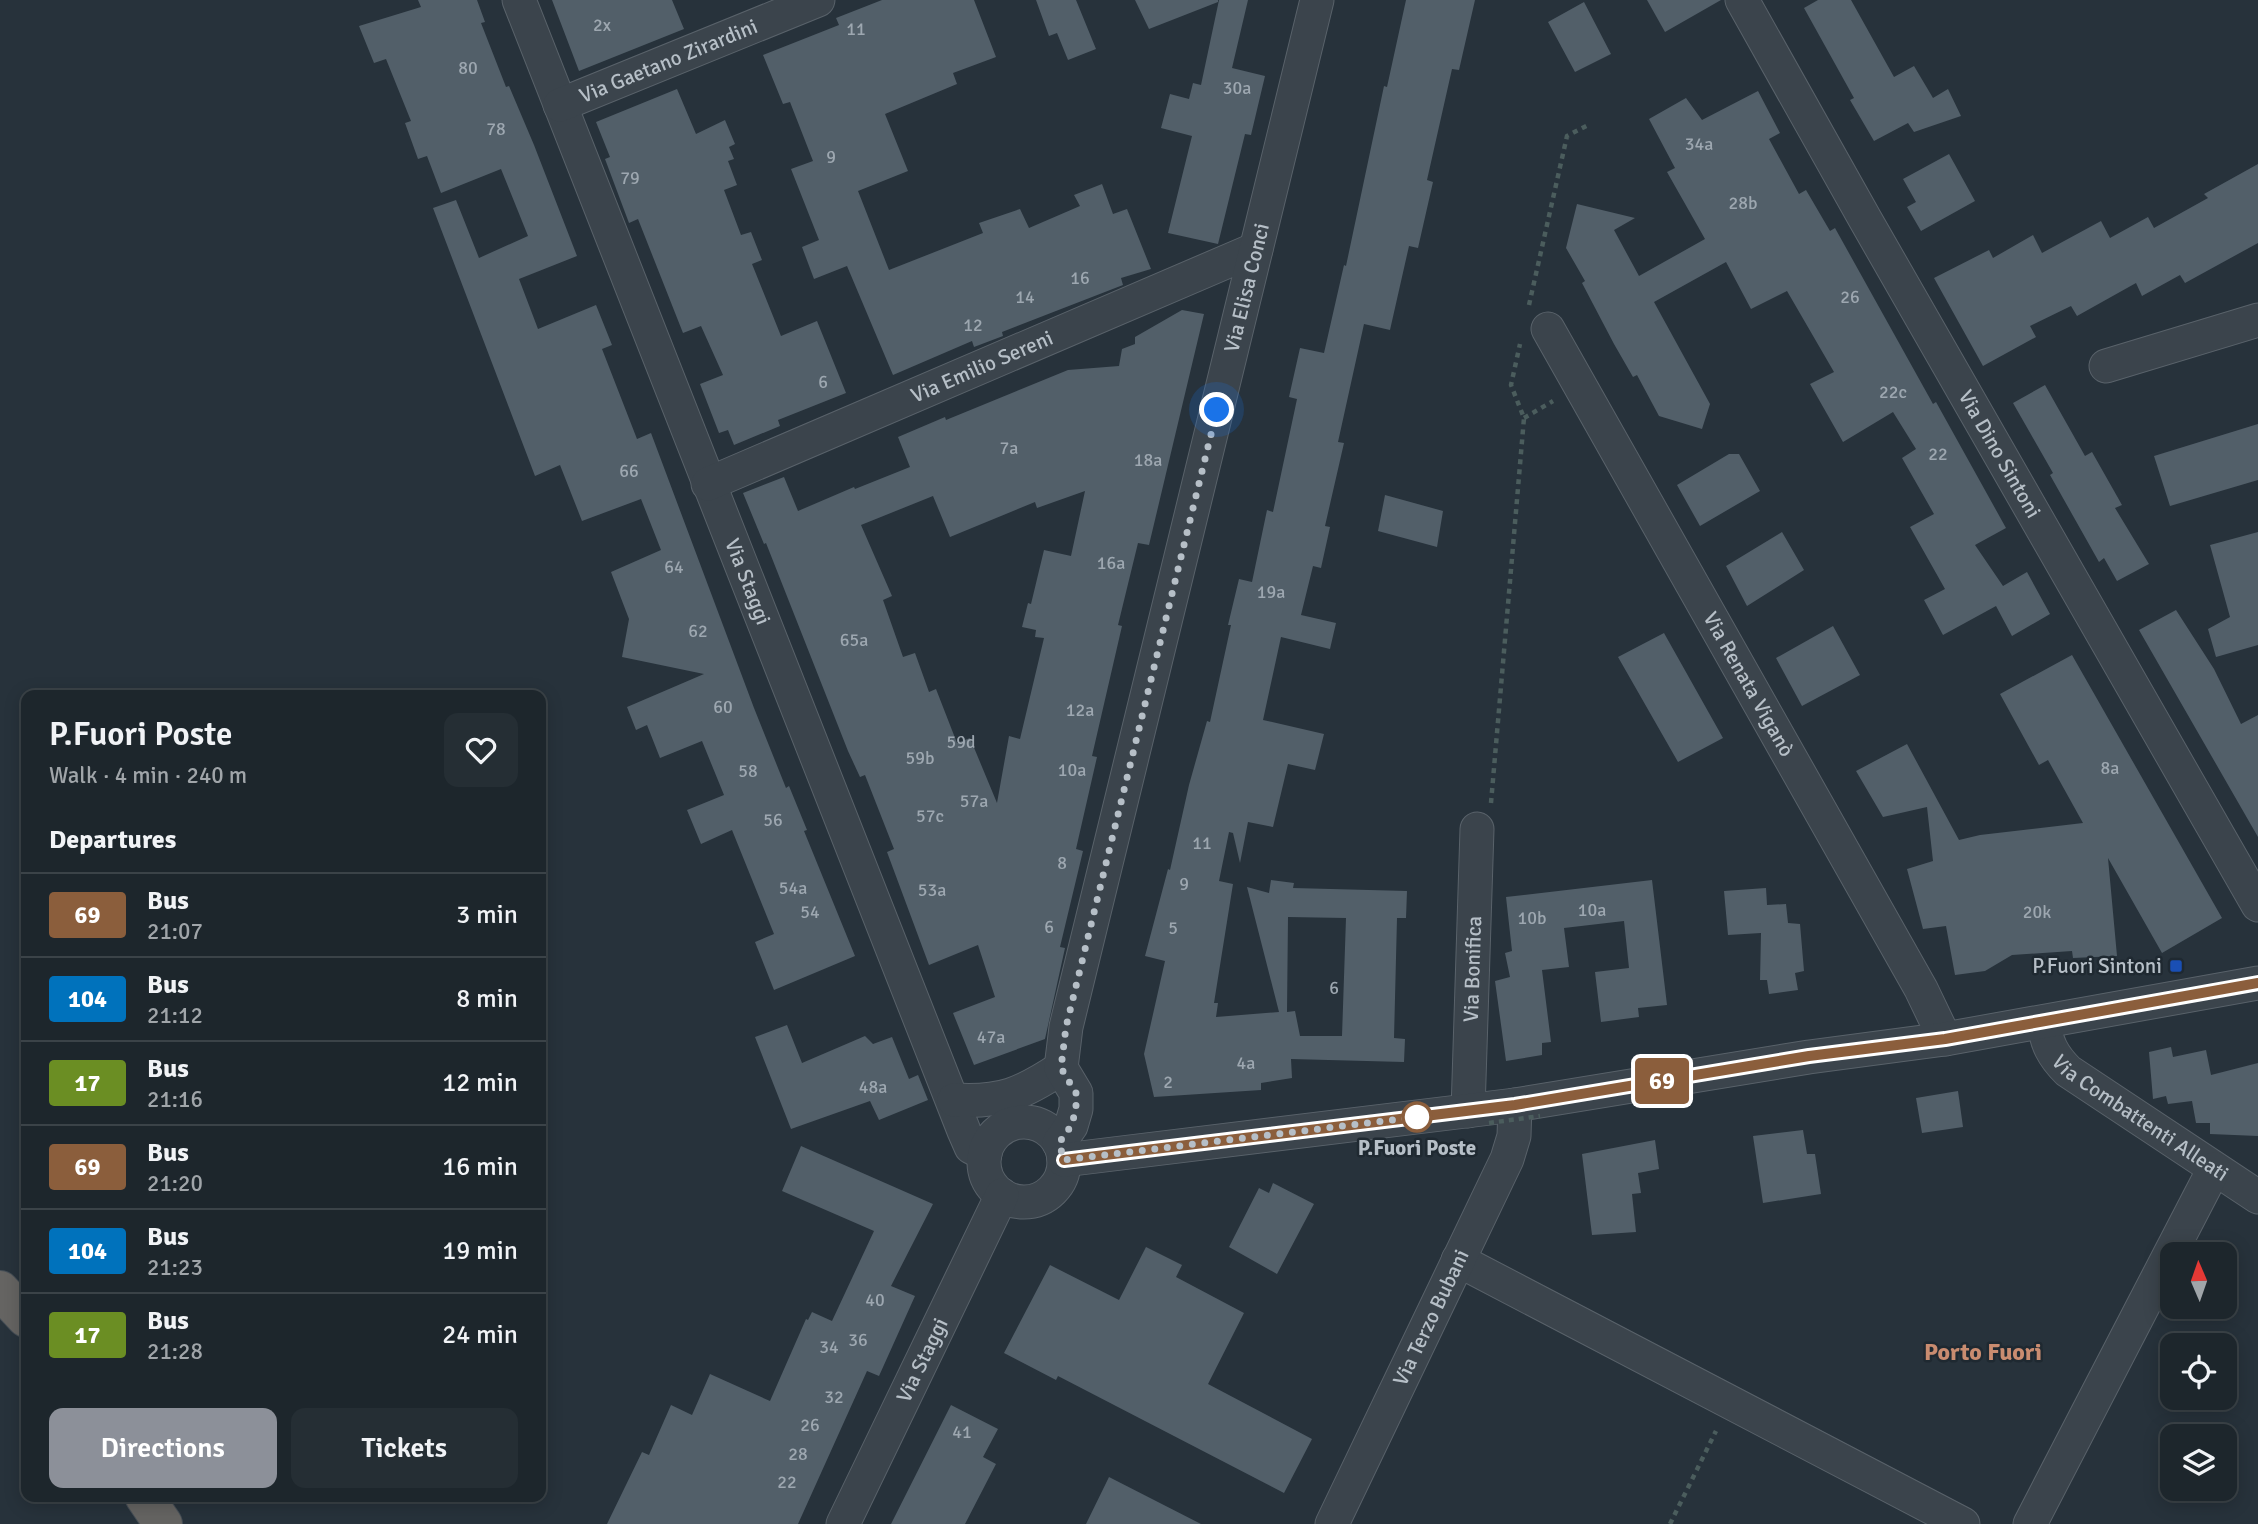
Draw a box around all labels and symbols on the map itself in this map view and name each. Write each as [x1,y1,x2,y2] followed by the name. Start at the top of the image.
[576,13,761,109] street label: Via Gaetano Zirardini
[593,14,612,36] house number: 2x
[846,18,866,40] house number: 11
[458,57,478,79] house number: 80
[1223,77,1251,99] house number: 30a
[486,118,506,140] house number: 78
[1685,133,1713,155] house number: 34a
[826,146,836,168] house number: 9
[620,167,640,189] house number: 79
[1729,192,1757,214] house number: 28b
[1218,221,1275,355] street label: Via Elisa Conci
[1070,267,1090,289] house number: 16
[1015,286,1035,308] house number: 14
[1840,286,1860,308] house number: 26
[963,314,983,336] house number: 12
[907,325,1057,408] street label: Via Emilio Sereni
[818,371,828,393] house number: 6
[1879,381,1907,403] house number: 22c
[1953,385,2047,523] street label: Via Dino Sintoni
[1199,392,1234,427] your location
[1000,437,1018,459] house number: 7a
[1928,443,1948,465] house number: 22
[1134,449,1162,471] house number: 18a
[619,460,639,482] house number: 66
[719,535,776,628] street label: Via Staggi
[1097,552,1125,574] house number: 16a
[664,556,684,578] house number: 64
[1257,581,1285,603] house number: 19a
[1697,607,1800,761] street label: Via Renata Viganò
[688,620,708,642] house number: 62
[840,629,868,651] house number: 65a
[713,696,733,718] house number: 60
[1066,699,1094,721] house number: 12a
[947,731,975,753] house number: 59d
[906,747,934,769] house number: 59b
[2101,757,2119,779] house number: 8a
[1058,759,1086,781] house number: 10a
[738,760,758,782] house number: 58
[960,790,988,812] house number: 57a
[916,805,944,827] house number: 57c
[763,809,783,831] house number: 56
[1192,832,1212,854] house number: 11
[1057,852,1067,874] house number: 8
[1179,873,1189,895] house number: 9
[779,877,807,899] house number: 54a
[918,879,946,901] house number: 53a
[1578,899,1606,921] house number: 10a
[800,901,820,923] house number: 54
[2023,901,2051,923] house number: 20k
[1518,907,1546,929] house number: 10b
[1458,915,1487,1023] street label: Via Bonifica
[1044,916,1054,938] house number: 6
[1168,917,1178,939] house number: 5
[2032,953,2162,979] place label: P.Fuori Sintoni
[2168,958,2184,974] marker: P.Fuori Sintoni
[1329,977,1339,999] house number: 6
[977,1026,1005,1048] house number: 47a
[2046,1049,2234,1187] street label: Via Combattenti Alleati
[1237,1052,1255,1074] house number: 4a
[1630,1058,1694,1104] line badge: 69
[1163,1071,1173,1093] house number: 2
[859,1076,887,1098] house number: 48a
[1402,1102,1432,1132] marker: P.Fuori Poste
[1358,1135,1476,1161] place label: P.Fuori Poste
[2160,1242,2236,1320] north arrow
[1387,1245,1475,1390] street label: Via Terzo Bubani
[865,1289,885,1311] house number: 40
[891,1314,954,1407] street label: Via Staggi
[848,1329,868,1351] house number: 36
[819,1336,839,1358] house number: 34
[1924,1337,2042,1367] district label: Porto Fuori
[824,1386,844,1408] house number: 32
[800,1414,820,1436] house number: 26
[952,1421,972,1443] house number: 41
[788,1443,808,1465] house number: 28
[777,1471,797,1493] house number: 22

